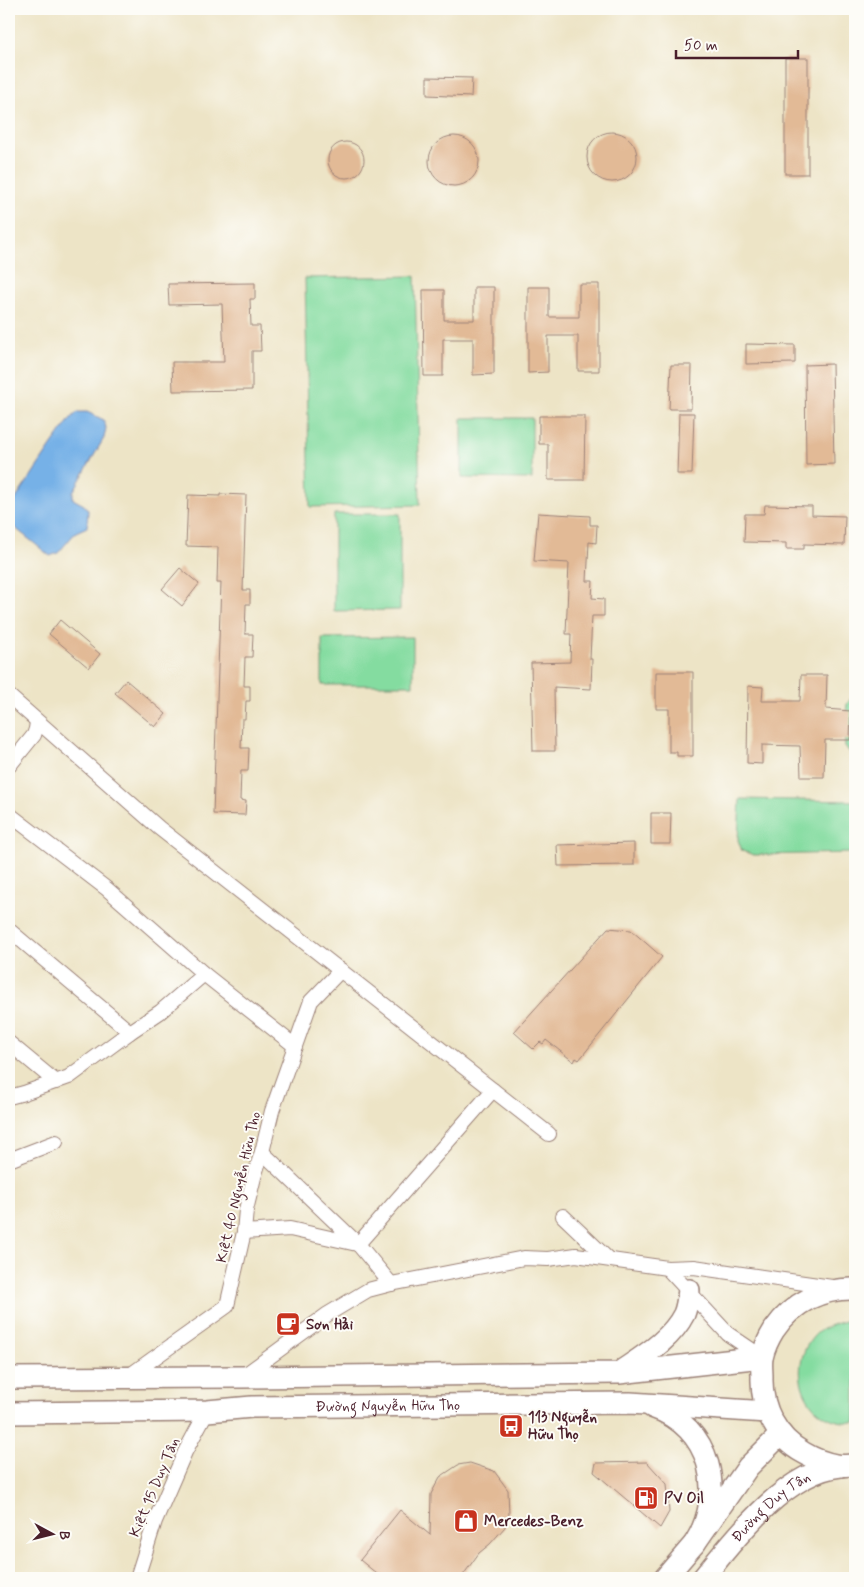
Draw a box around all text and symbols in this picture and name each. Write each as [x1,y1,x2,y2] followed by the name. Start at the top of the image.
[676,28,799,60] scale bar
[684,36,718,56] text: 50 m
[212,1110,267,1265] street label: Kiệt 40 Nguyễn Hữu Thọ
[275,1311,301,1337] cafe icon: Sơn Hải
[306,1315,354,1335] place label: Sơn Hải
[315,1396,460,1418] street label: Đường Nguyễn Hữu Thọ
[528,1408,597,1445] place label: 113 Nguyễn Hữu Thọ
[498,1413,524,1439] bus stop icon: 113 Nguyễn Hữu Thọ
[125,1435,185,1540] street label: Kiệt 15 Duy Tân
[727,1468,814,1547] street label: Đường Duy Tân
[633,1485,659,1511] fuel station icon: PV Oil
[664,1489,704,1509] place label: PV Oil
[453,1508,479,1534] shop icon: Mercedes-Benz
[28,1510,78,1560] north arrow
[484,1512,584,1532] place label: Mercedes-Benz
[54,1530,73,1541] text: B

